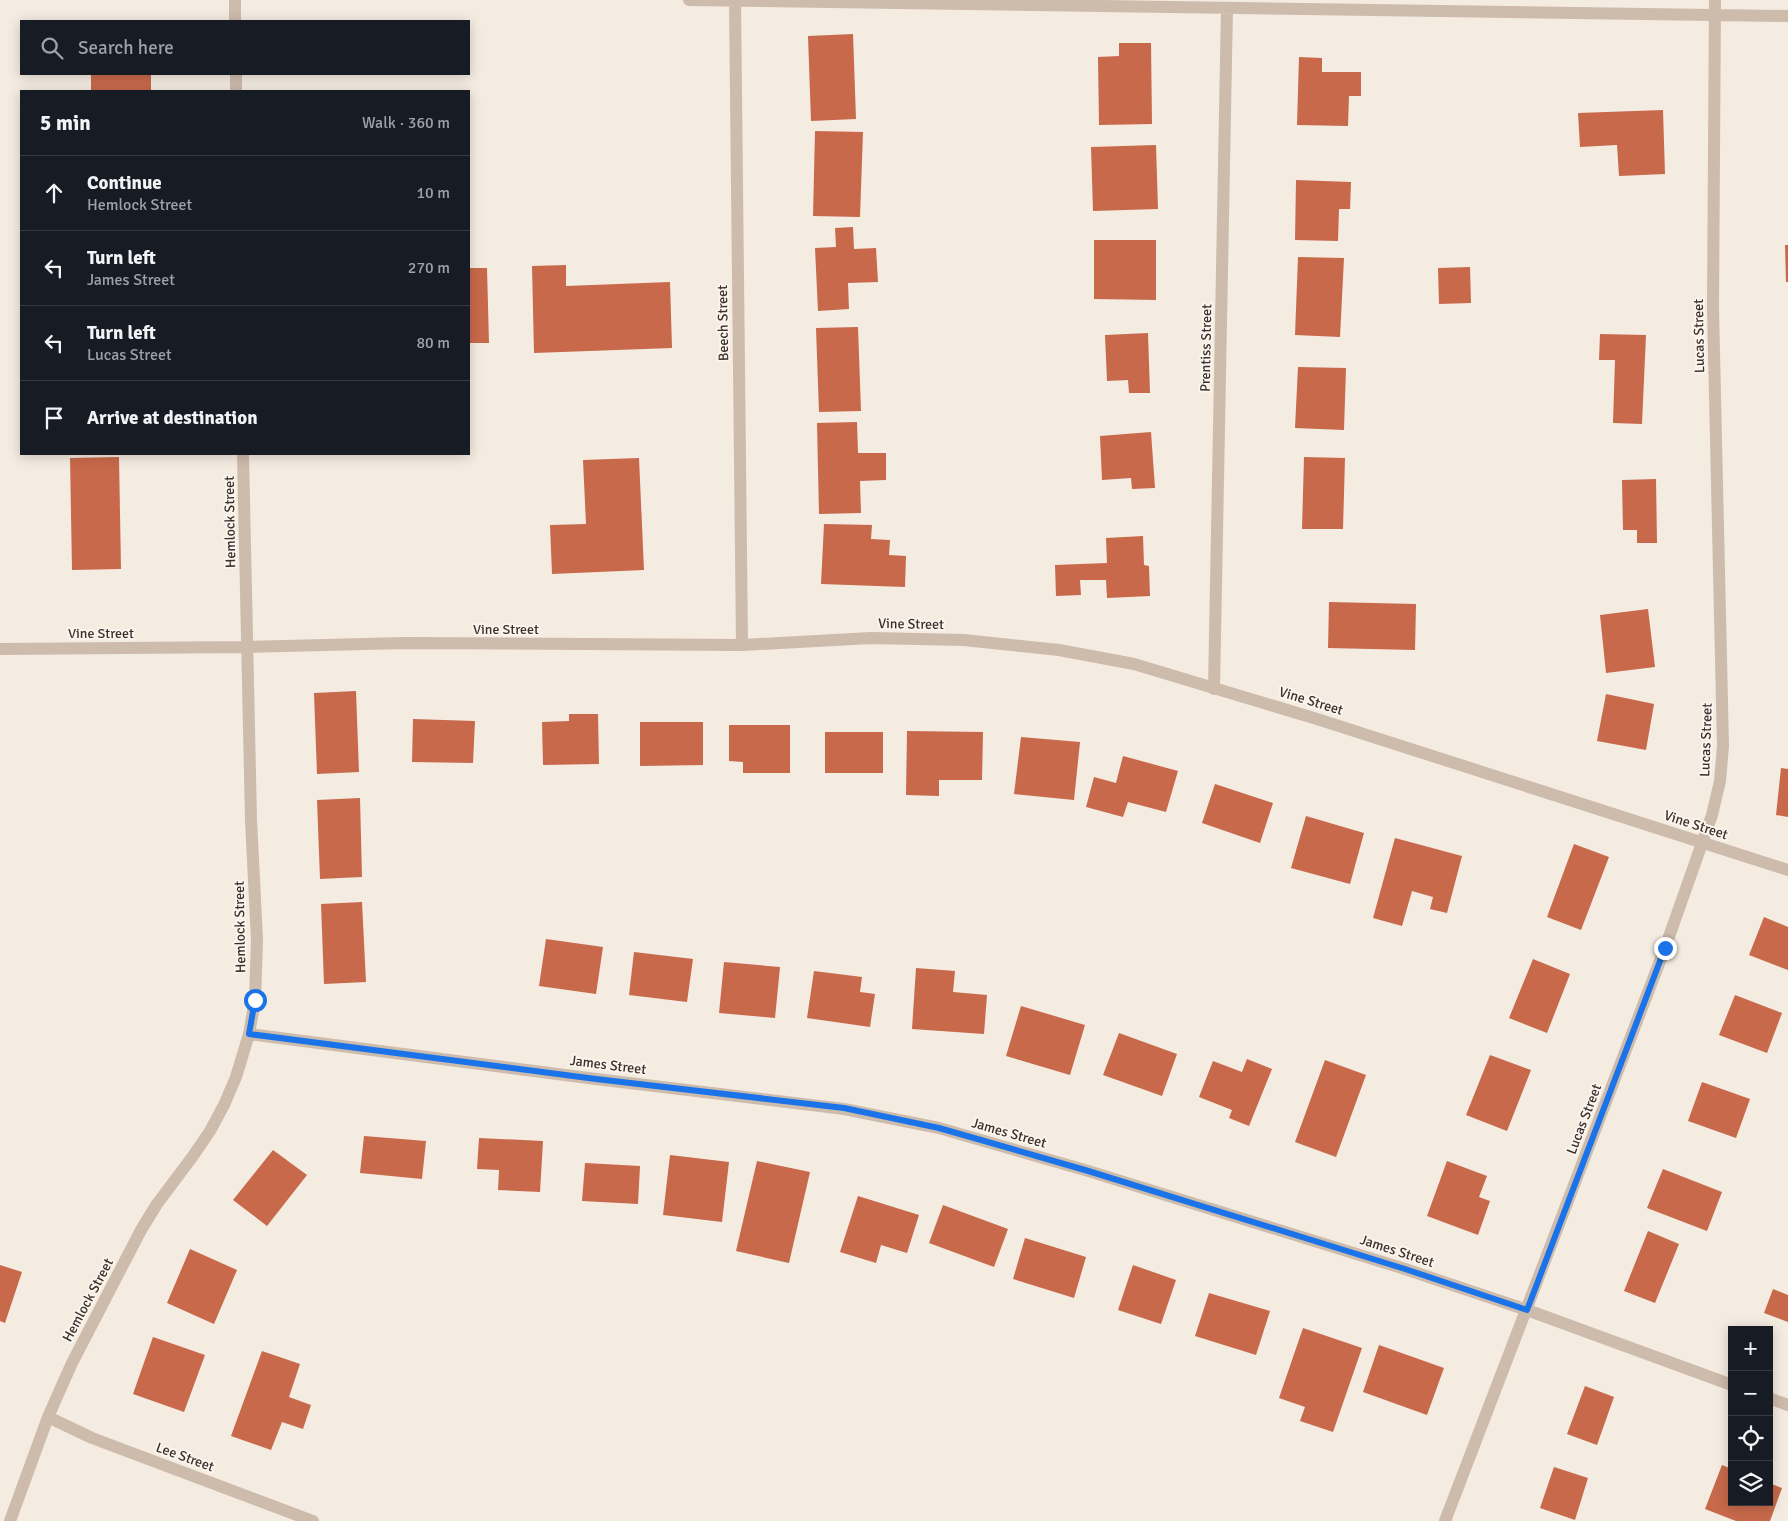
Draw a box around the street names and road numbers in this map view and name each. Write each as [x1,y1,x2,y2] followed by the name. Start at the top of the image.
[714,285,732,361] street label: Beech Street
[1690,299,1708,373] street label: Lucas Street
[1197,304,1215,392] street label: Prentiss Street
[221,476,239,568] street label: Hemlock Street
[878,615,944,633] street label: Vine Street
[473,621,539,638] street label: Vine Street
[68,625,134,642] street label: Vine Street
[1277,683,1345,719] street label: Vine Street
[1696,703,1716,777] street label: Lucas Street
[1662,807,1730,843] street label: Vine Street
[231,881,249,973] street label: Hemlock Street
[569,1052,647,1078] street label: James Street
[1563,1081,1605,1157] street label: Lucas Street
[970,1114,1048,1152] street label: James Street
[1358,1231,1436,1271] street label: James Street
[59,1255,117,1345] street label: Hemlock Street
[154,1439,216,1475] street label: Lee Street

